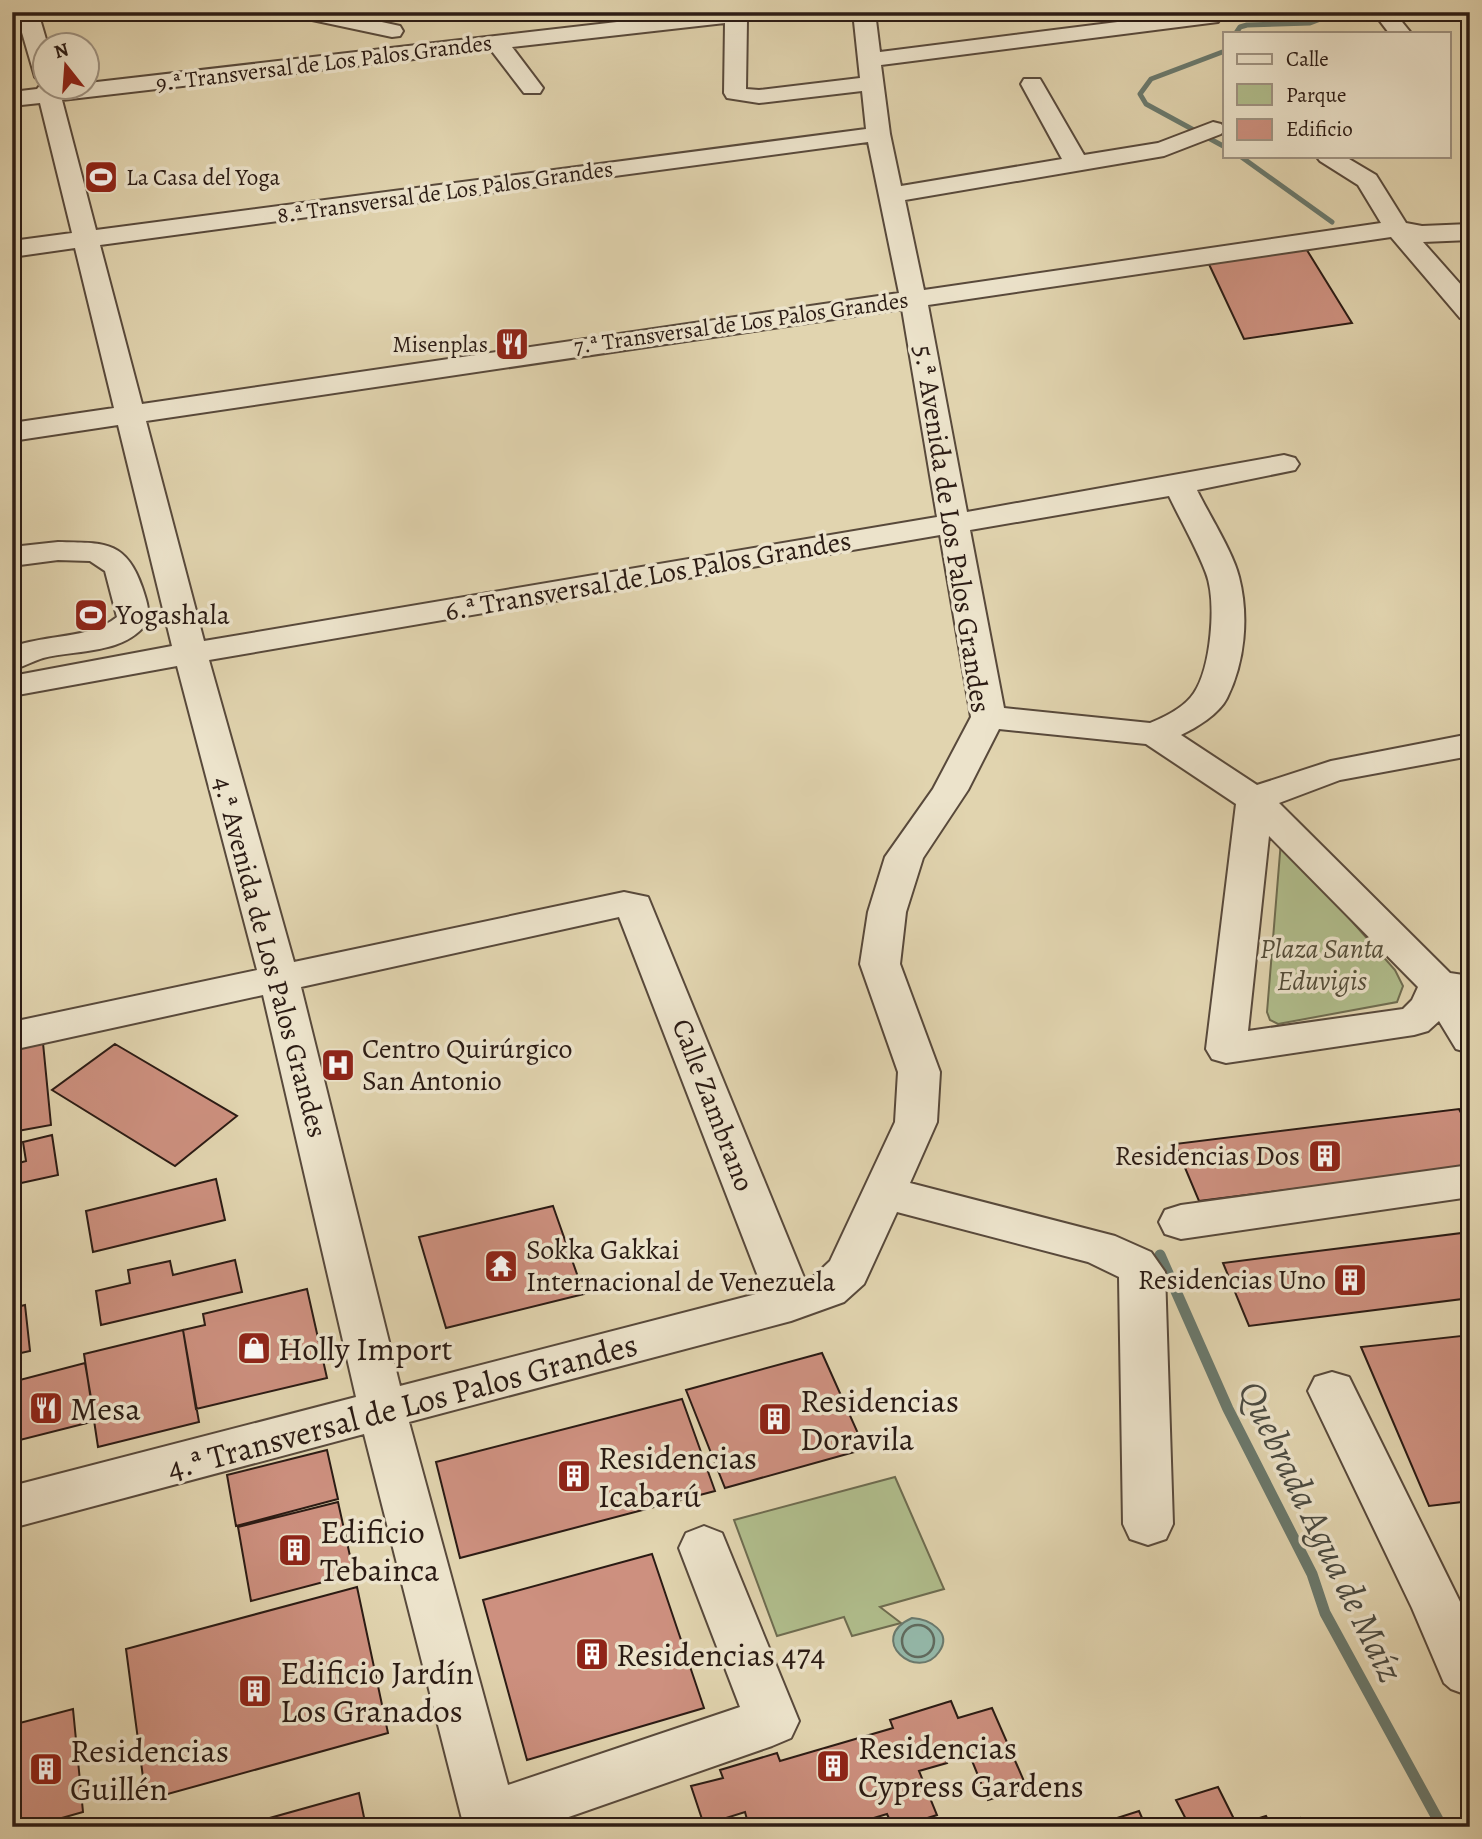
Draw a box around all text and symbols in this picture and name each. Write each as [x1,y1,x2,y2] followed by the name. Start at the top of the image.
[154,27,494,99] street label: 9.ª Transversal de Los Palos Grandes
[32,32,102,102] north arrow
[1223,32,1450,158] legend
[51,36,72,65] text: N
[1286,45,1329,73] text: Calle
[1286,81,1346,109] text: Parque
[1286,115,1353,143] text: Edificio
[275,153,615,231] street label: 8.ª Transversal de Los Palos Grandes
[82,158,120,196] sports icon: La Casa del Yoga
[126,162,281,193] place label: La Casa del Yoga
[572,284,910,362] street label: 7.ª Transversal de Los Palos Grandes
[493,325,531,363] restaurant icon: Misenplas
[392,329,488,360] place label: Misenplas
[904,342,1000,716] street label: 5.ª Avenida de Los Palos Grandes
[442,522,854,630] street label: 6.ª Transversal de Los Palos Grandes
[72,596,110,634] sports icon: Yogashala
[115,596,230,634] place label: Yogashala
[203,772,337,1142] street label: 4.ª Avenida de Los Palos Grandes
[1260,930,1384,1000] park label: Plaza Santa Eduvigis
[663,1013,763,1197] street label: Calle Zambrano
[362,1030,573,1100] place label: Centro Quirúrgico San Antonio
[319,1046,357,1084] hospital icon: Centro Quirúrgico San Antonio
[1115,1137,1300,1175] place label: Residencias Dos
[1306,1137,1344,1175] building icon: Residencias Dos
[526,1231,836,1301] place label: Sokka Gakkai Internacional de Venezuela
[482,1247,520,1285] temple icon: Sokka Gakkai Internacional de Venezuela
[1138,1261,1326,1299] place label: Residencias Uno
[1331,1261,1369,1299] building icon: Residencias Uno
[162,1321,642,1491] street label: 4.ª Transversal de Los Palos Grandes
[278,1326,453,1371] place label: Holly Import
[235,1329,273,1367] shop icon: Holly Import
[1226,1372,1416,1690] water label: Quebrada Agua de Maíz
[800,1378,959,1461] place label: Residencias Doravila
[70,1386,141,1431] place label: Mesa
[27,1389,65,1427] restaurant icon: Mesa
[756,1400,794,1438] building icon: Residencias Doravila
[598,1435,757,1518] place label: Residencias Icabarú
[555,1457,593,1495] building icon: Residencias Icabarú
[320,1509,440,1592] place label: Edificio Tebainca
[276,1531,314,1569] building icon: Edificio Tebainca
[616,1632,825,1677] place label: Residencias 474
[573,1635,611,1673] building icon: Residencias 474
[280,1650,474,1733] place label: Edificio Jardín Los Granados
[236,1672,274,1710] building icon: Edificio Jardín Los Granados
[858,1725,1084,1808] place label: Residencias Cypress Gardens
[70,1728,229,1811] place label: Residencias Guillén
[814,1747,852,1785] building icon: Residencias Cypress Gardens
[27,1750,65,1788] building icon: Residencias Guillén

